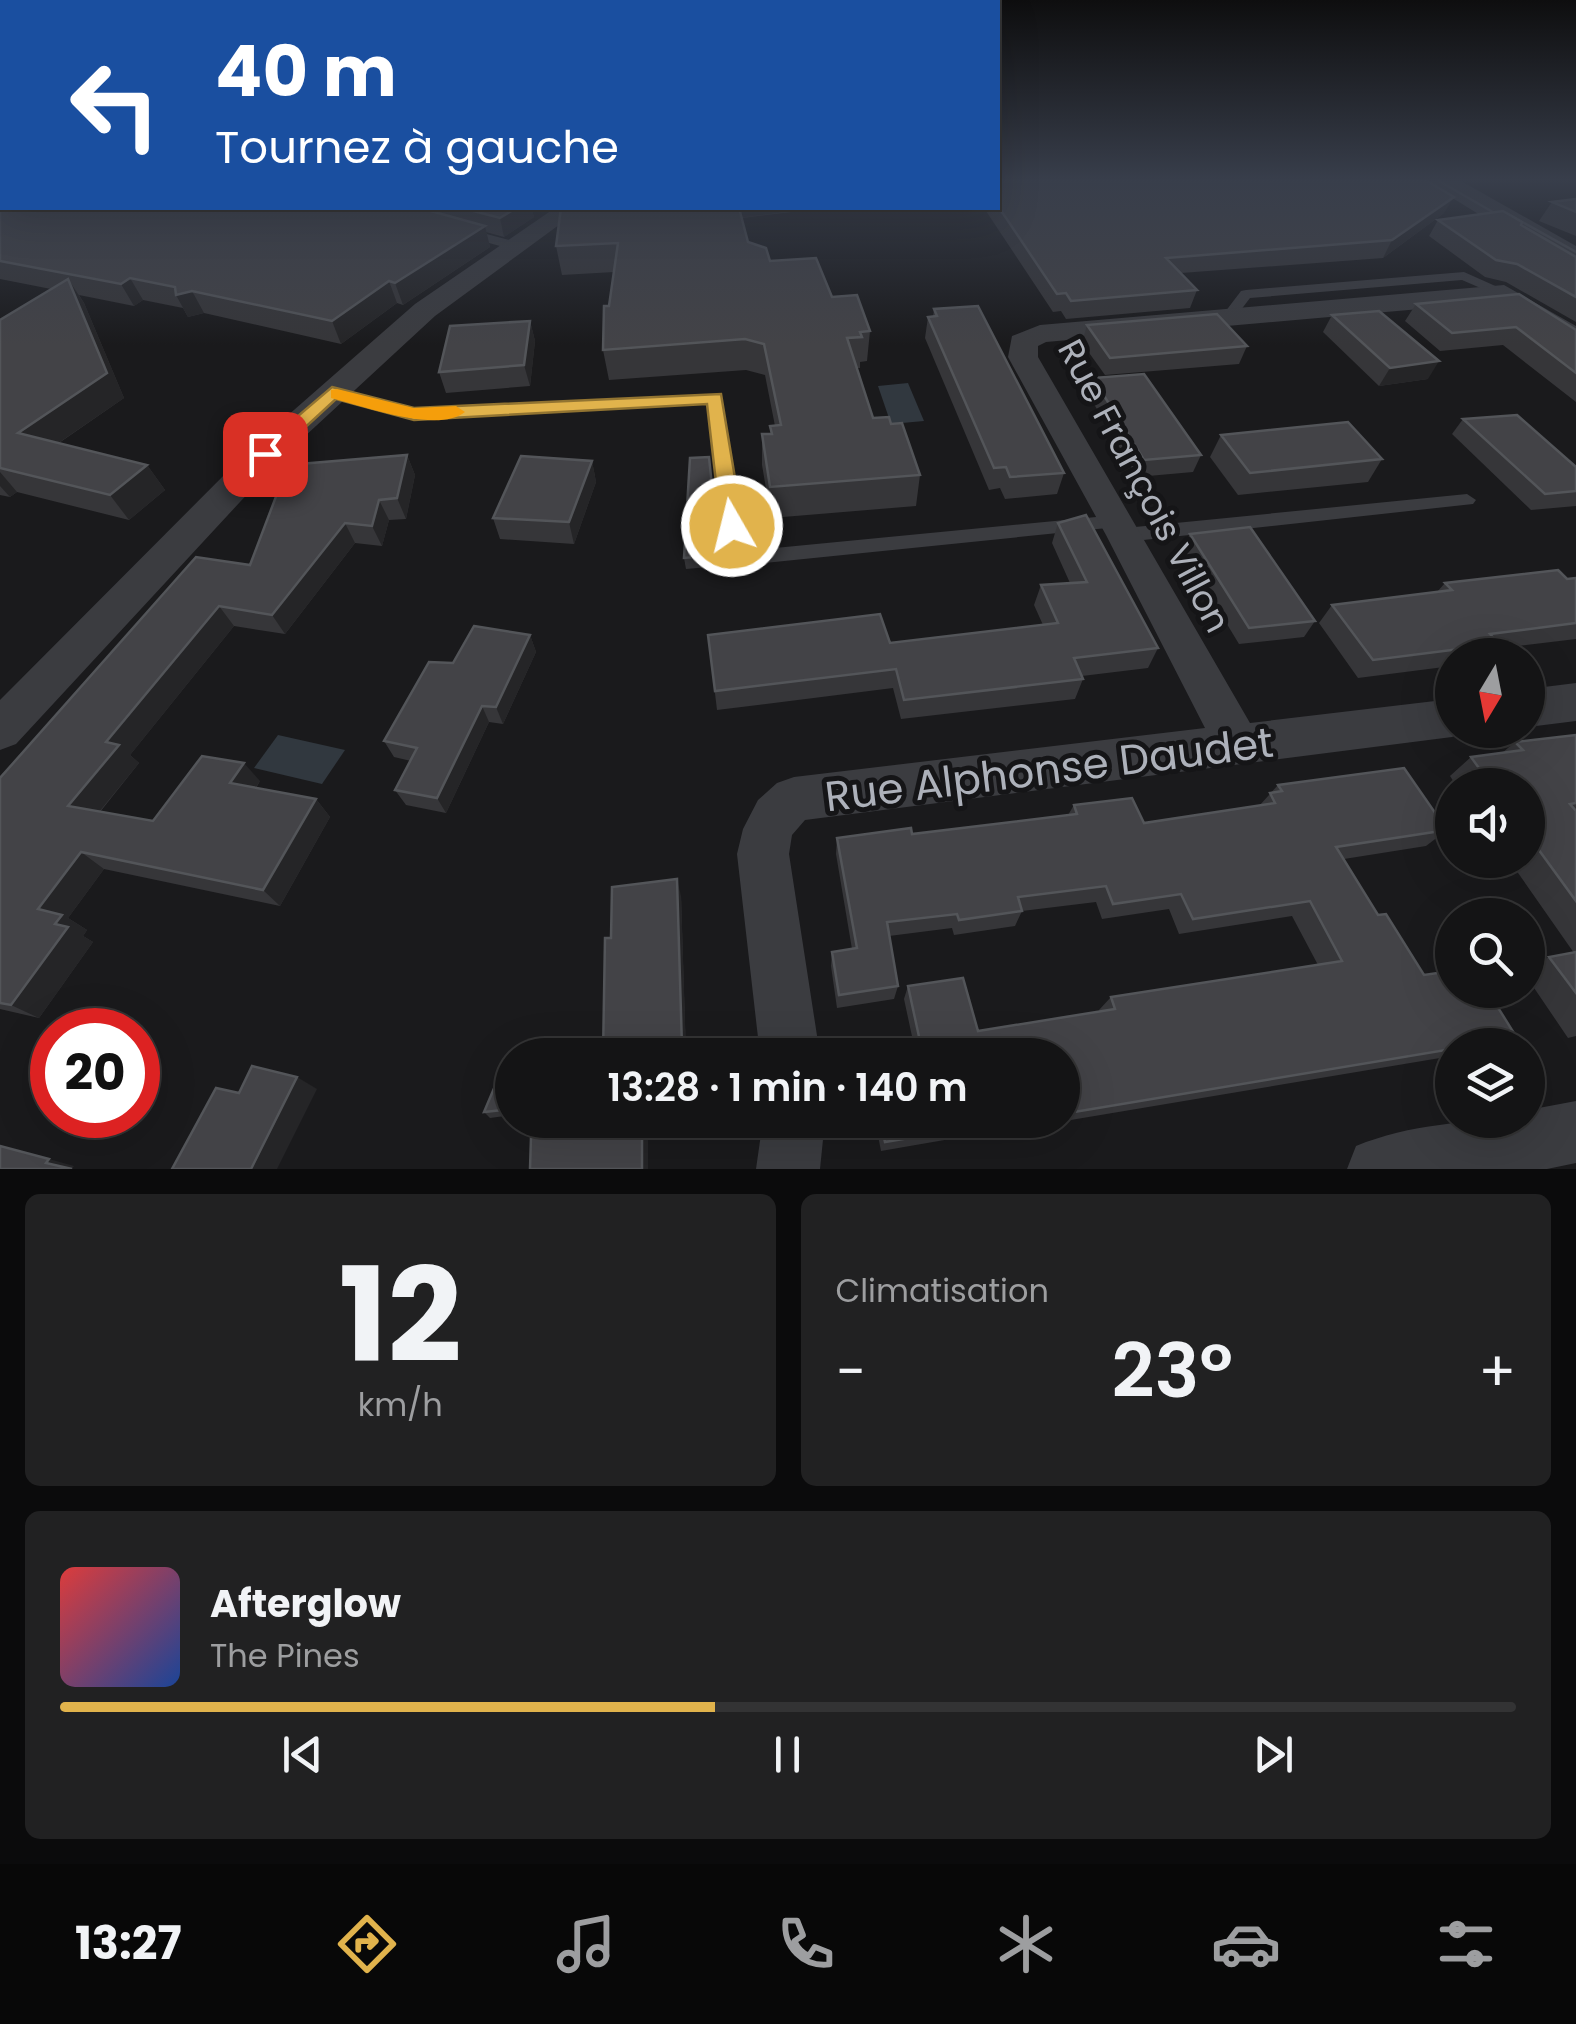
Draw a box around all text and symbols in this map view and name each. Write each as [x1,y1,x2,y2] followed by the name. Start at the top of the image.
[215,22,397,121] text: 40 m
[50,40,180,170] icon: left
[215,116,619,179] text: Tournez à gauche
[1046,330,1243,641] street label: Rue François Villon
[223,412,308,497] pin
[238,427,293,482] icon: arrive
[680,474,784,578] position arrow
[1435,638,1545,748] north arrow
[1435,638,1545,1138] map controls
[822,713,1277,826] street label: Rue Alphonse Daudet
[1435,768,1545,878] button: sound
[1435,898,1545,1008] button: search
[30,1008,160,1138] speed limit sign: 20
[1435,1028,1545,1138] button: layers
[607,1061,968,1114] text: 13:28 · 1 min · 140 m
[339,1224,462,1407] text: 12
[836,1268,1049,1313] text: Climatisation
[1111,1318,1233,1423] text: 23°
[836,1333,866,1410] text: −
[1478,1333,1516,1410] text: +
[358,1382,443,1427] text: km/h
[210,1577,401,1630] text: Afterglow
[210,1633,360,1678] text: The Pines
[275,1727,330,1782] icon: previous
[760,1727,815,1782] icon: pause
[1246,1727,1301,1782] icon: next
[332,1909,402,1979] icon: directions
[551,1909,621,1979] icon: music
[771,1909,841,1979] icon: phone
[991,1909,1061,1979] icon: climate
[1211,1909,1281,1979] icon: car
[1431,1909,1501,1979] icon: filters
[75,1912,182,1975] text: 13:27

